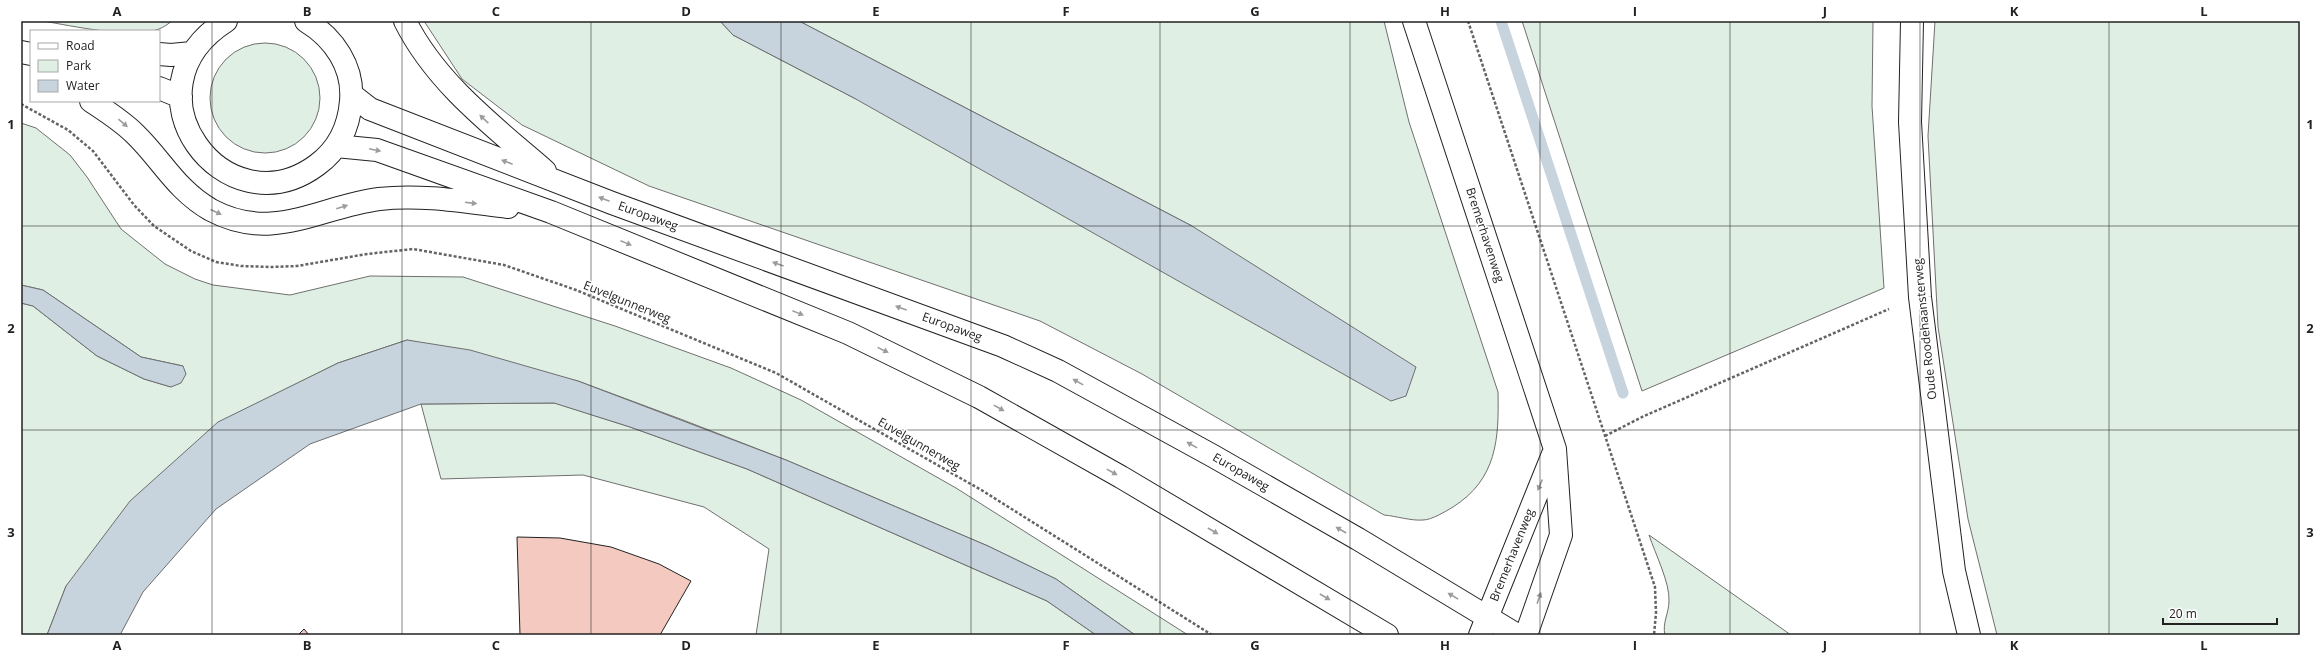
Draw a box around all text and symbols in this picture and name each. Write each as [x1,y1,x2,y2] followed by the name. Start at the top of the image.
[113,2,122,20] text: A
[303,2,312,20] text: B
[492,2,500,20] text: C
[681,2,691,20] text: D
[872,2,880,20] text: E
[1062,2,1070,20] text: F
[1250,2,1260,20] text: G
[1440,2,1450,20] text: H
[1633,2,1637,20] text: I
[1822,2,1827,20] text: J
[2010,2,2019,20] text: K
[2200,2,2208,20] text: L
[30,30,160,102] legend
[66,37,95,54] text: Road
[66,57,92,74] text: Park
[66,77,100,94] text: Water
[7,115,15,133] text: 1
[480,115,489,124] one-way arrow
[2306,115,2314,133] text: 1
[118,119,128,128] one-way arrow
[369,148,381,154] one-way arrow
[500,158,512,164] one-way arrow
[1462,185,1509,285] street label: Bremerhavenweg
[597,196,609,202] one-way arrow
[616,197,681,234] street label: Europaweg
[465,199,477,206] one-way arrow
[336,204,348,210] one-way arrow
[211,209,222,215] one-way arrow
[621,240,632,246] one-way arrow
[1909,257,1940,401] street label: Oude Roodehaansterweg
[772,260,784,266] one-way arrow
[581,276,674,327] street label: Euvelgunnerweg
[894,305,906,311] one-way arrow
[920,308,985,345] street label: Europaweg
[793,311,805,317] one-way arrow
[7,319,15,337] text: 2
[2306,319,2314,337] text: 2
[877,347,889,353] one-way arrow
[1072,378,1084,385] one-way arrow
[993,405,1005,412] one-way arrow
[875,413,964,474] street label: Euvelgunnerweg
[1186,441,1198,448] one-way arrow
[1210,449,1273,495] street label: Europaweg
[1107,468,1118,475] one-way arrow
[1537,479,1544,491] one-way arrow
[1485,505,1538,604] street label: Bremerhavenweg
[7,523,15,541] text: 3
[2306,523,2314,541] text: 3
[1336,526,1347,533] one-way arrow
[1207,528,1219,535] one-way arrow
[1536,592,1542,604] one-way arrow
[1447,593,1459,600] one-way arrow
[1319,594,1331,601] one-way arrow
[2163,600,2277,626] scale bar
[2169,605,2197,622] text: 20 m
[113,636,122,654] text: A
[303,636,312,654] text: B
[492,636,500,654] text: C
[681,636,691,654] text: D
[872,636,880,654] text: E
[1062,636,1070,654] text: F
[1250,636,1260,654] text: G
[1440,636,1450,654] text: H
[1633,636,1637,654] text: I
[1822,636,1827,654] text: J
[2010,636,2019,654] text: K
[2200,636,2208,654] text: L

